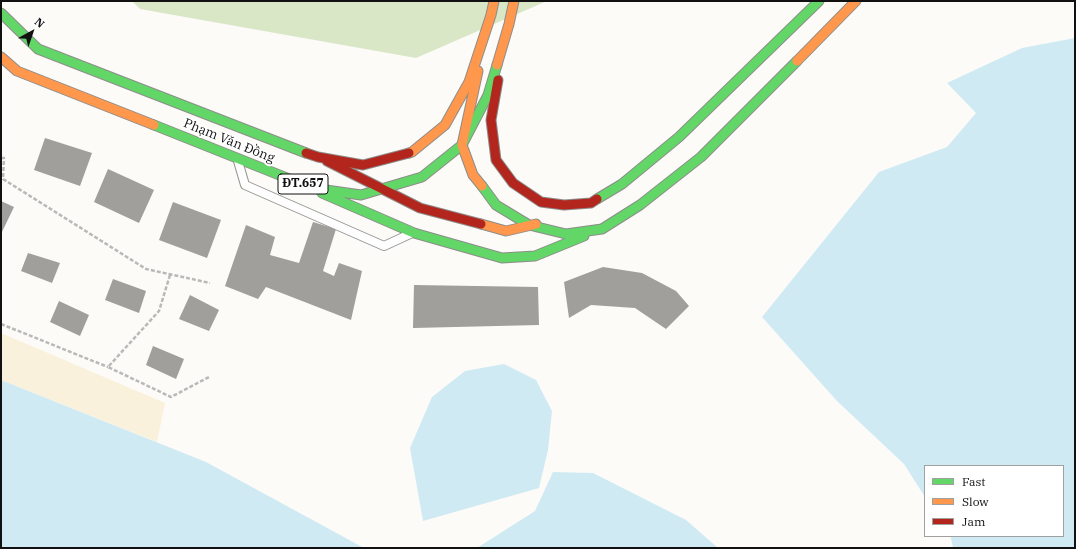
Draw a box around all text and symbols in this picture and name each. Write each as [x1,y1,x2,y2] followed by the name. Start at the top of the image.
[12,12,52,52] north arrow
[32,15,48,31] text: N
[181,116,277,166] street label: Phạm Văn Đồng
[278,174,328,194] road number: ĐT.657
[924,465,1064,537] legend
[962,474,986,489] text: Fast
[962,494,989,509] text: Slow
[962,514,985,529] text: Jam

